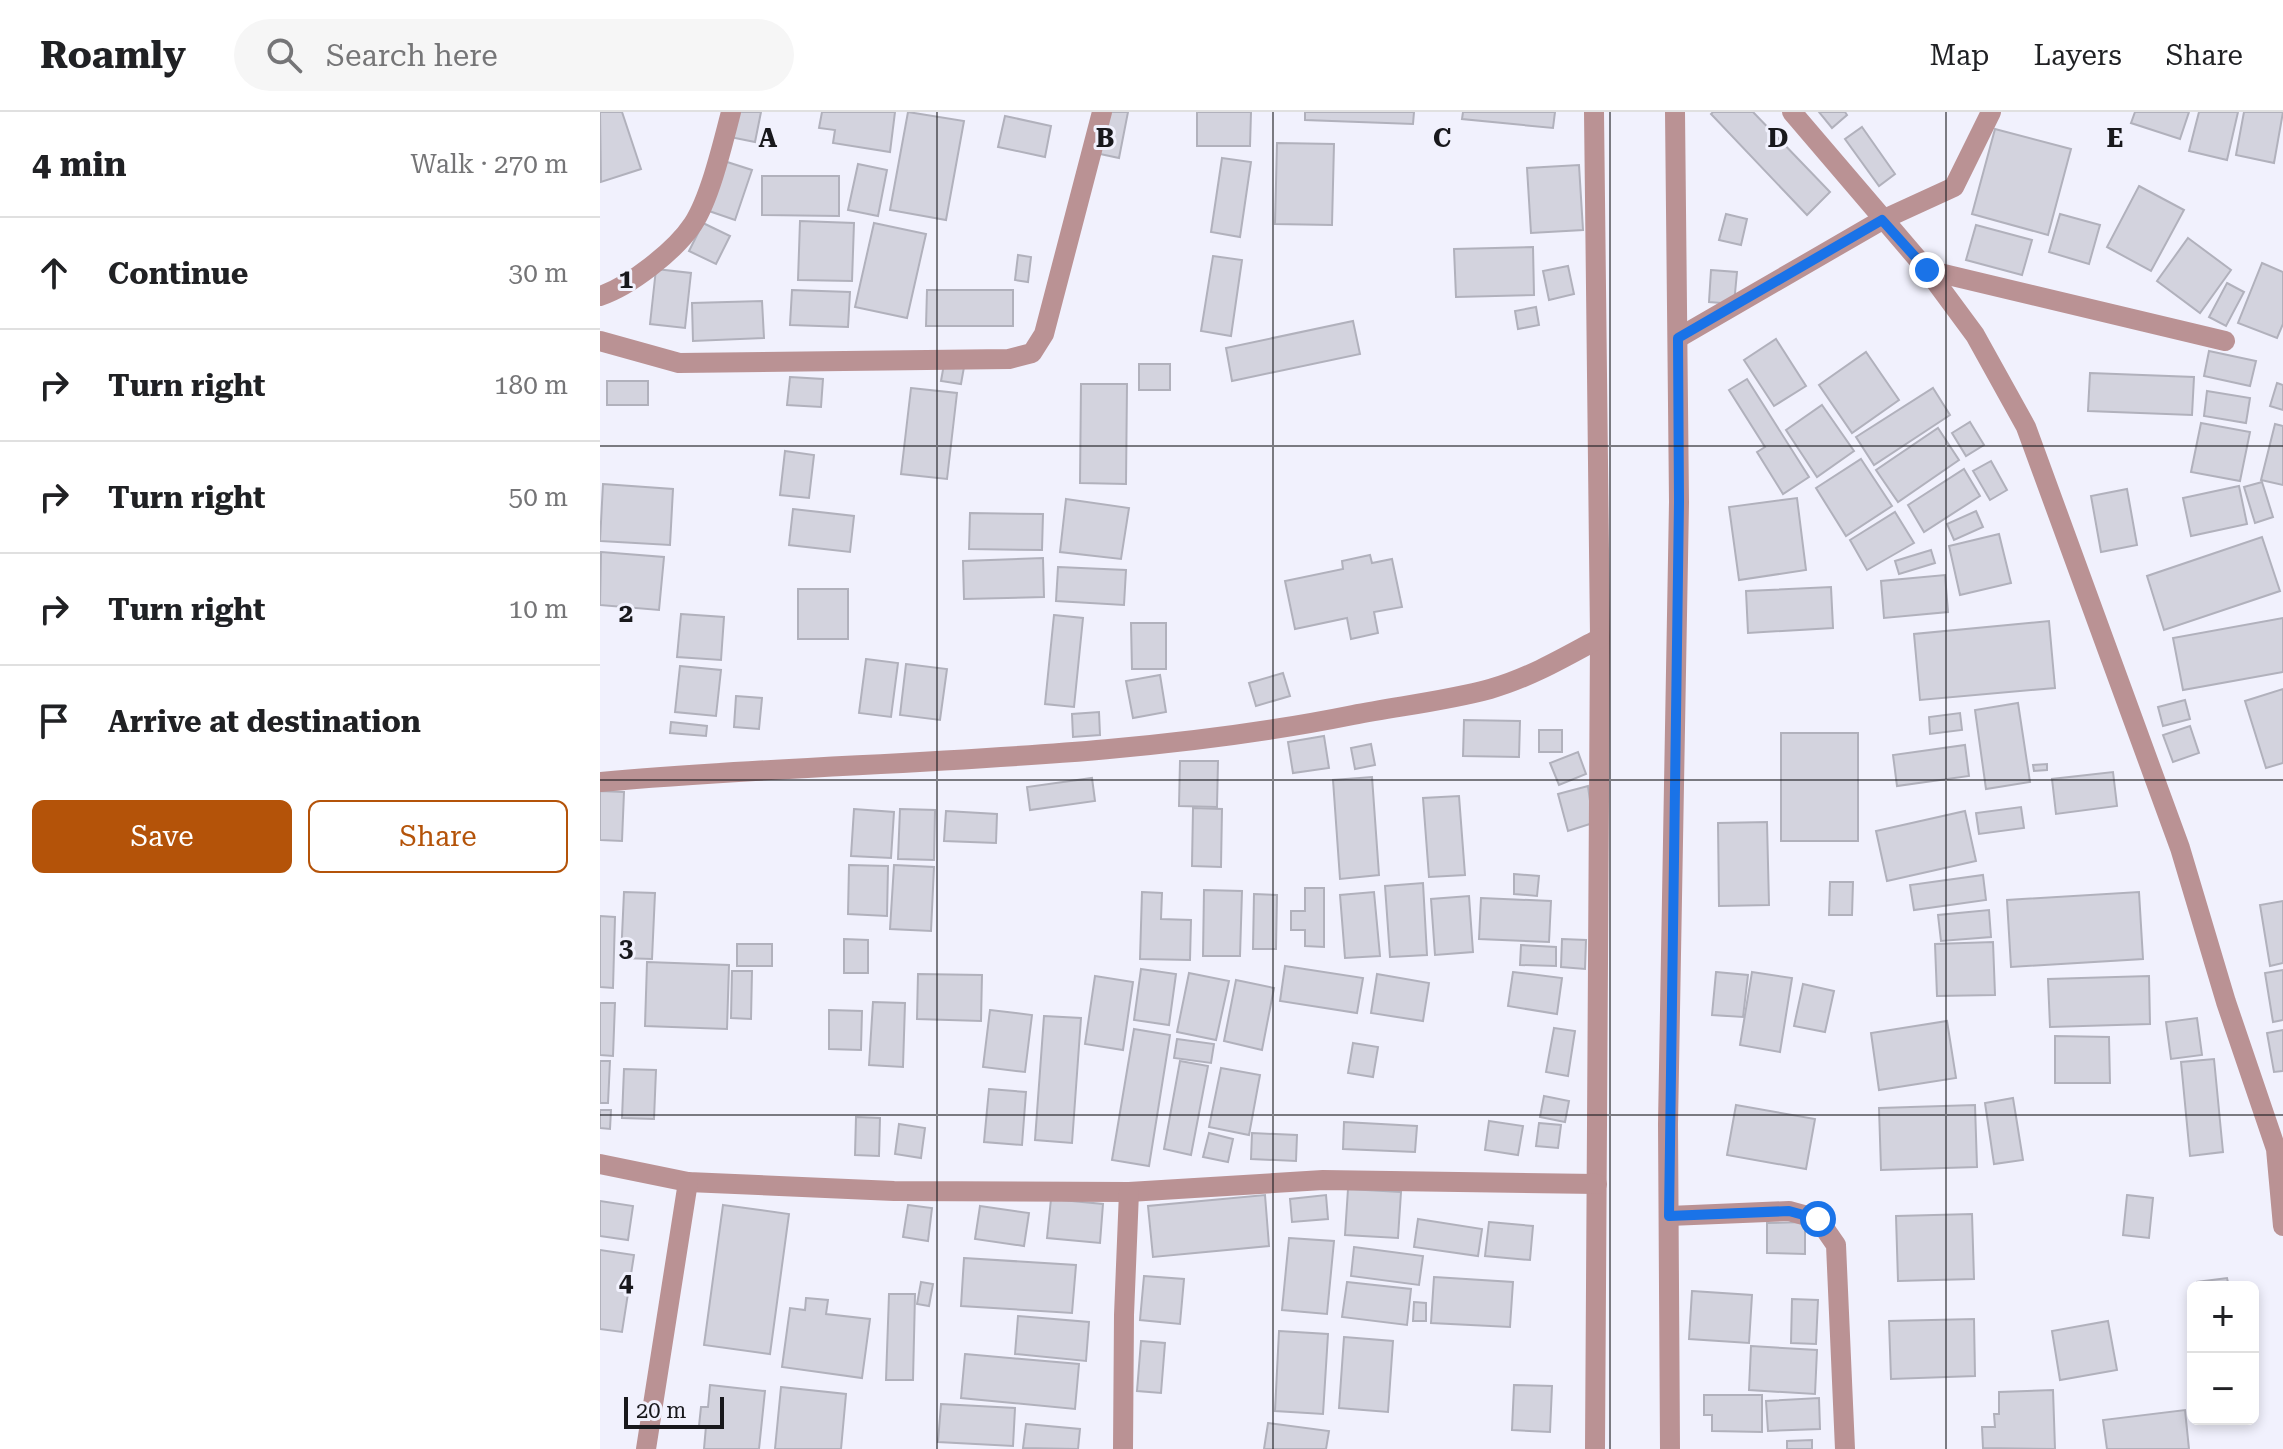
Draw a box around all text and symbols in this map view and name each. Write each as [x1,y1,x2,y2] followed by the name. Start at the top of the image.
[234,19,794,91] search box
[40,33,186,77] text: Roamly
[262,33,306,77] icon: search
[326,38,498,73] text: Search here
[1930,39,1989,72] text: Map
[2033,39,2122,72] text: Layers
[2166,39,2243,72] text: Share
[759,123,778,153] text: A
[1096,123,1114,153] text: B
[1433,123,1451,153] text: C
[1768,123,1788,153] text: D
[2107,123,2123,153] text: E
[32,144,127,184] text: 4 min
[410,149,568,179] text: Walk · 270 m
[32,251,76,295] icon: ahead
[1909,252,1945,288] route end
[108,256,248,291] text: Continue
[509,258,568,288] text: 30 m
[619,264,633,294] text: 1
[32,363,76,407] icon: right
[108,368,265,403] text: Turn right
[494,370,568,400] text: 180 m
[32,475,76,519] icon: right
[108,480,265,515] text: Turn right
[509,482,568,512] text: 50 m
[32,587,76,631] icon: right
[108,592,265,627] text: Turn right
[509,594,568,624] text: 10 m
[619,598,633,628] text: 2
[32,699,76,743] icon: arrive
[108,704,421,739] text: Arrive at destination
[32,800,292,873] button: Save
[308,800,568,873] button: Share
[619,933,633,963] text: 3
[1800,1201,1836,1237] route start
[619,1267,634,1297] text: 4
[2187,1281,2259,1425] map controls
[2187,1281,2259,1353] button: +
[2187,1353,2259,1425] button: −
[624,1393,724,1429] scale bar
[636,1398,686,1423] text: 20 m

